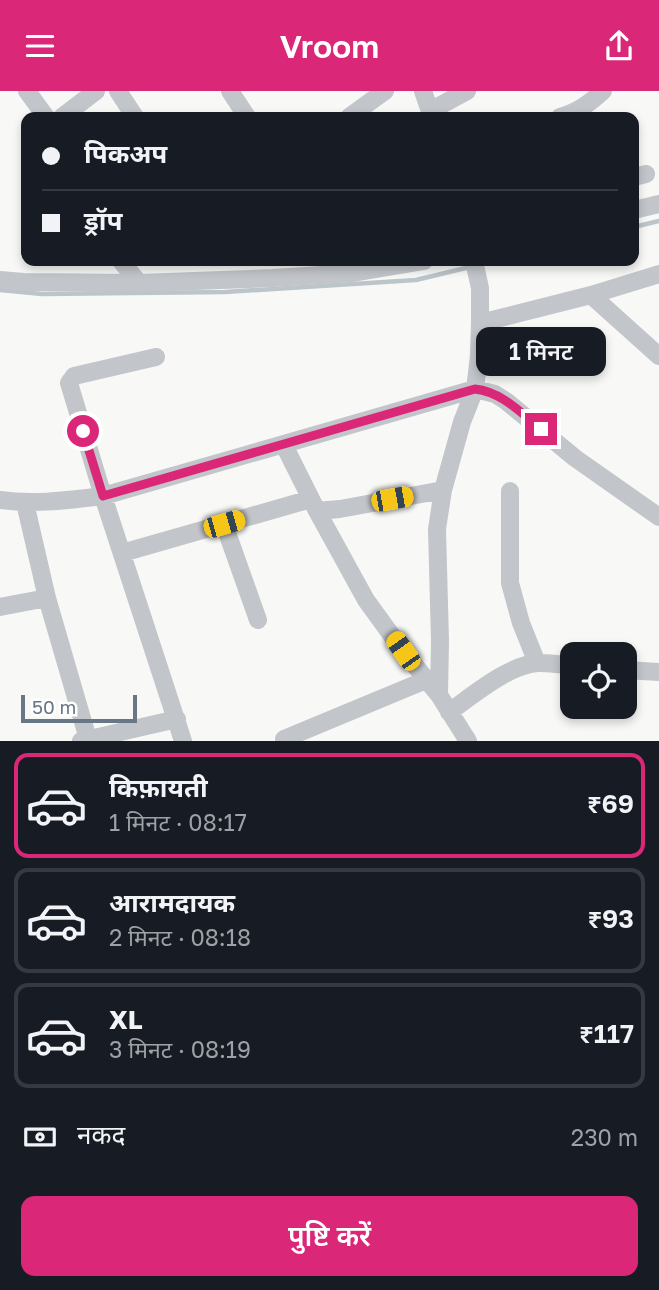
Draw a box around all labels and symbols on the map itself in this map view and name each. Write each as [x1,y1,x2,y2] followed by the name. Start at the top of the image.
[476,327,606,377] callout: 1 मिनट
[525,413,557,445] route end
[67,415,99,447] route start
[370,485,415,513] car
[201,508,248,540] car
[383,628,424,674] car
[21,691,136,723] scale bar

